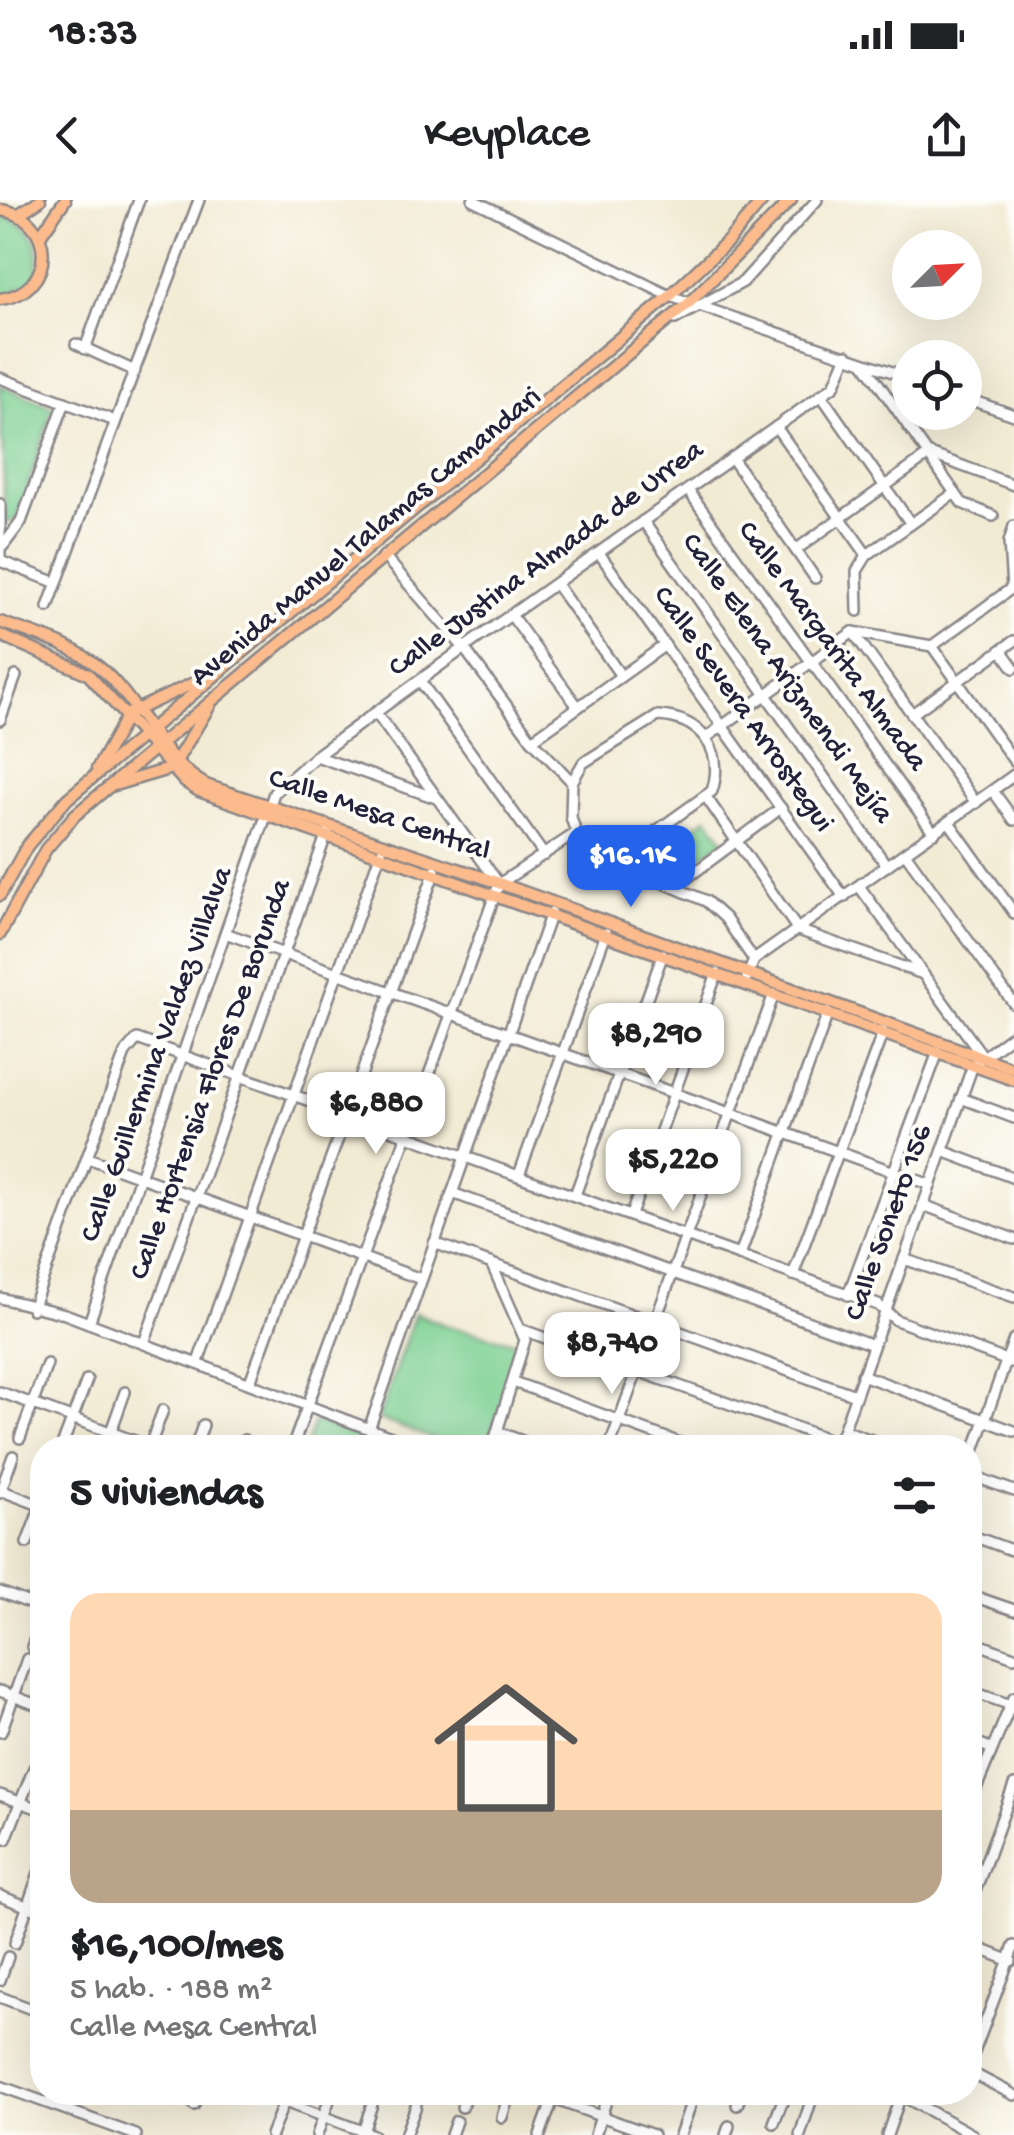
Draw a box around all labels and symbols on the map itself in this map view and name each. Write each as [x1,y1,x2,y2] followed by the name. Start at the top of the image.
[892,230,982,320] north arrow
[184,381,550,695] street label: Avenida Manuel Talamas Camandari
[383,433,712,686] street label: Calle Justina Almada de Urrea
[729,515,934,780] street label: Calle Margarita Almada
[672,527,900,832] street label: Calle Elena Arizmendi Mejía
[644,580,840,840] street label: Calle Severa Arrostegui
[264,762,494,870] street label: Calle Mesa Central
[550,825,712,910] pin: $16.1K
[74,862,243,1247] street label: Calle Guillermina Valdez Villalva
[123,874,301,1285] street label: Calle Hortensia Flores De Borunda
[575,1003,737,1088] pin: $8,290
[295,1072,457,1157] pin: $6,880
[838,1120,942,1326] street label: Calle Soneto 156
[592,1129,754,1214] pin: $5,220
[531,1312,693,1397] pin: $8,740

